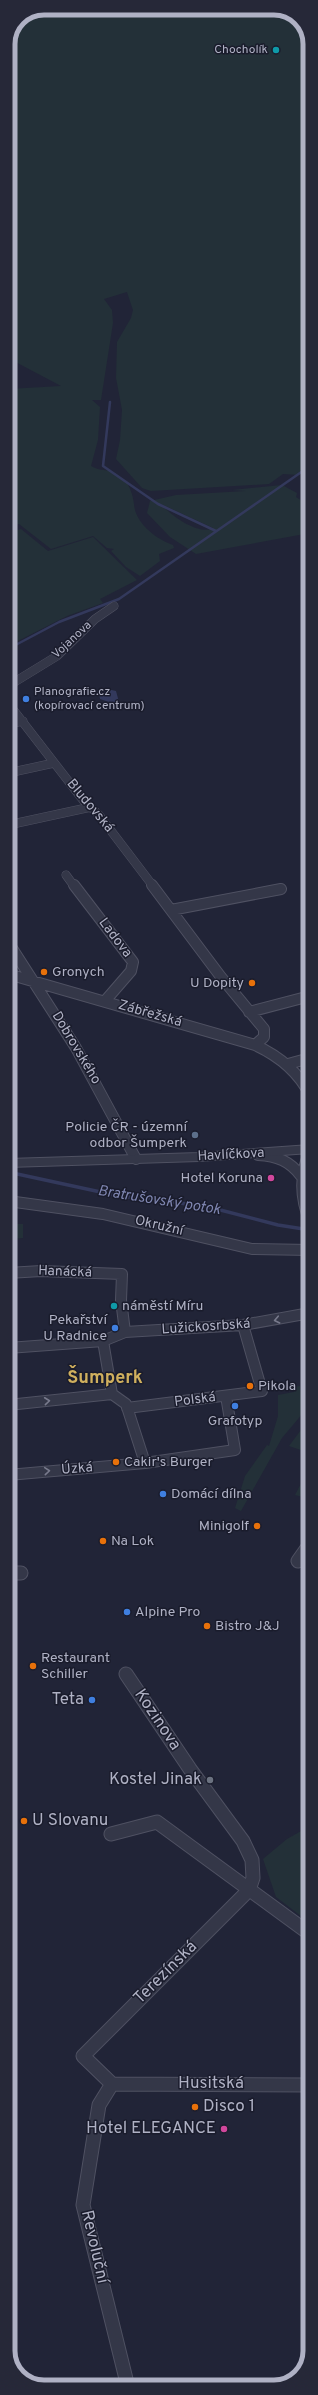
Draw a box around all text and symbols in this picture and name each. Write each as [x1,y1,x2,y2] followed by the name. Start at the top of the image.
[214,42,268,58] place label: Chocholík
[271,45,281,55] marker: Chocholík
[49,618,95,662] street label: Vojanova
[34,684,145,714] place label: Planografie.cz (kopírovací centrum)
[21,694,31,704] marker: Planografie.cz (kopírovací centrum)
[63,776,117,836] street label: Bludovská
[95,915,135,961] street label: Ladova
[52,964,105,981] place label: Gronych
[39,967,49,977] marker: Gronych
[190,975,244,992] place label: U Dopity
[247,978,257,988] marker: U Dopity
[116,997,184,1031] street label: Zábřežská
[48,1009,104,1088] street label: Dobrovského
[65,1118,188,1152] place label: Policie ČR - územní odbor Šumperk
[190,1130,200,1140] marker: Policie ČR - územní odbor Šumperk
[197,1145,265,1165] street label: Havlíčkova
[181,1170,263,1187] place label: Hotel Koruna
[266,1173,276,1183] marker: Hotel Koruna
[96,1182,222,1220] water label: Bratrušovský potok
[133,1212,186,1240] street label: Okružní
[38,1263,92,1281] street label: Hanácká
[122,1298,204,1315] place label: náměstí Míru
[109,1301,119,1311] marker: náměstí Míru
[43,1312,108,1345] place label: Pekařství U Radnice
[161,1315,251,1339] street label: Lužickosrbská
[274,1315,280,1323] one-way arrow
[110,1323,120,1333] marker: Pekařství U Radnice
[67,1365,143,1390] district label: Šumperk
[258,1378,296,1395] place label: Pikola
[245,1381,255,1391] marker: Pikola
[173,1389,217,1411] street label: Polská
[44,1397,50,1406] one-way arrow
[230,1401,240,1411] marker: Grafotyp
[208,1413,262,1430] place label: Grafotyp
[124,1454,213,1471] place label: Cakir's Burger
[111,1457,121,1467] marker: Cakir's Burger
[60,1458,93,1479] street label: Úzká
[44,1467,50,1476] one-way arrow
[171,1486,252,1503] place label: Domácí dílna
[158,1489,168,1499] marker: Domácí dílna
[199,1518,249,1535] place label: Minigolf
[252,1521,262,1531] marker: Minigolf
[111,1533,154,1550] place label: Na Lok
[98,1536,108,1546] marker: Na Lok
[135,1604,200,1621] place label: Alpine Pro
[122,1607,132,1617] marker: Alpine Pro
[215,1618,280,1635] place label: Bistro J&J
[202,1621,212,1631] marker: Bistro J&J
[41,1650,110,1683] place label: Restaurant Schiller
[28,1661,38,1671] marker: Restaurant Schiller
[128,1685,186,1755] street label: Kozinova
[51,1689,84,1711] place label: Teta
[87,1695,97,1705] marker: Teta
[109,1769,202,1791] place label: Kostel Jinak
[205,1775,215,1785] marker: Kostel Jinak
[32,1810,108,1832] place label: U Slovanu
[19,1816,29,1826] marker: U Slovanu
[129,1936,203,2010] street label: Terezínská
[178,2073,244,2095] street label: Husitská
[203,2096,255,2118] place label: Disco 1
[190,2102,200,2112] marker: Disco 1
[86,2118,216,2140] place label: Hotel ELEGANCE
[219,2124,229,2134] marker: Hotel ELEGANCE
[75,2208,113,2287] street label: Revoluční

